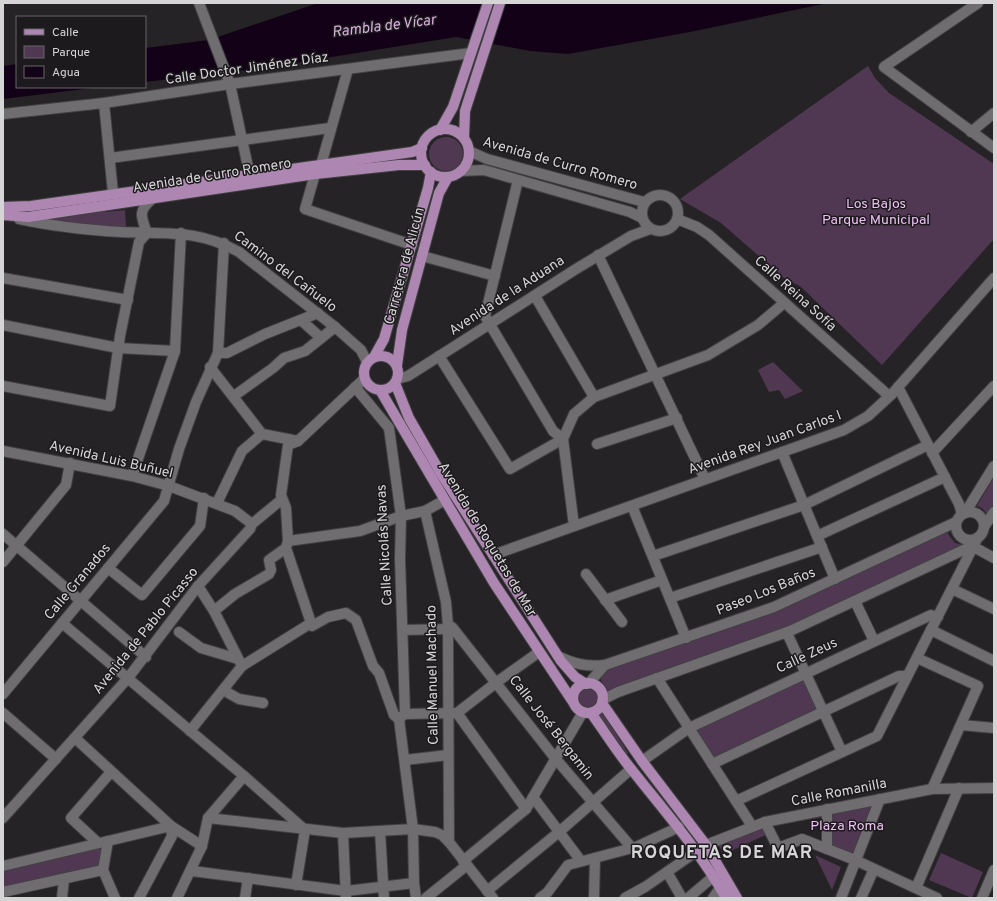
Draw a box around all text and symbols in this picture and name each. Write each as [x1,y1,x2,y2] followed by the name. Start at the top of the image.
[331,11,438,43] water label: Rambla de Vícar
[16,16,146,88] legend
[52,25,79,41] text: Calle
[52,45,90,61] text: Parque
[164,49,330,89] street label: Calle Doctor Jiménez Díaz
[52,65,80,81] text: Agua
[481,134,640,194] street label: Avenida de Curro Romero
[132,155,293,197] street label: Avenida de Curro Romero
[822,196,930,229] park label: Los Bajos Parque Municipal
[381,206,429,326] street label: Carretera de Alicún
[230,228,340,316] street label: Camino del Cañuelo
[446,252,568,340] street label: Avenida de la Aduana
[750,253,840,335] street label: Calle Reina Sofía
[686,407,844,479] street label: Avenida Rey Juan Carlos I
[47,437,175,483] street label: Avenida Luis Buñuel
[434,460,540,621] street label: Avenida de Roquetas de Mar
[373,484,397,606] street label: Calle Nicolás Navas
[41,540,115,624] street label: Calle Granados
[90,564,202,698] street label: Avenida de Pablo Picasso
[714,564,818,620] street label: Paseo Los Baños
[423,605,443,745] street label: Calle Manuel Machado
[774,634,840,678] street label: Calle Zeus
[505,672,597,784] street label: Calle José Bergamin
[790,775,888,811] street label: Calle Romanilla
[810,818,884,835] park label: Plaza Roma
[631,842,813,865] district label: ROQUETAS DE MAR

